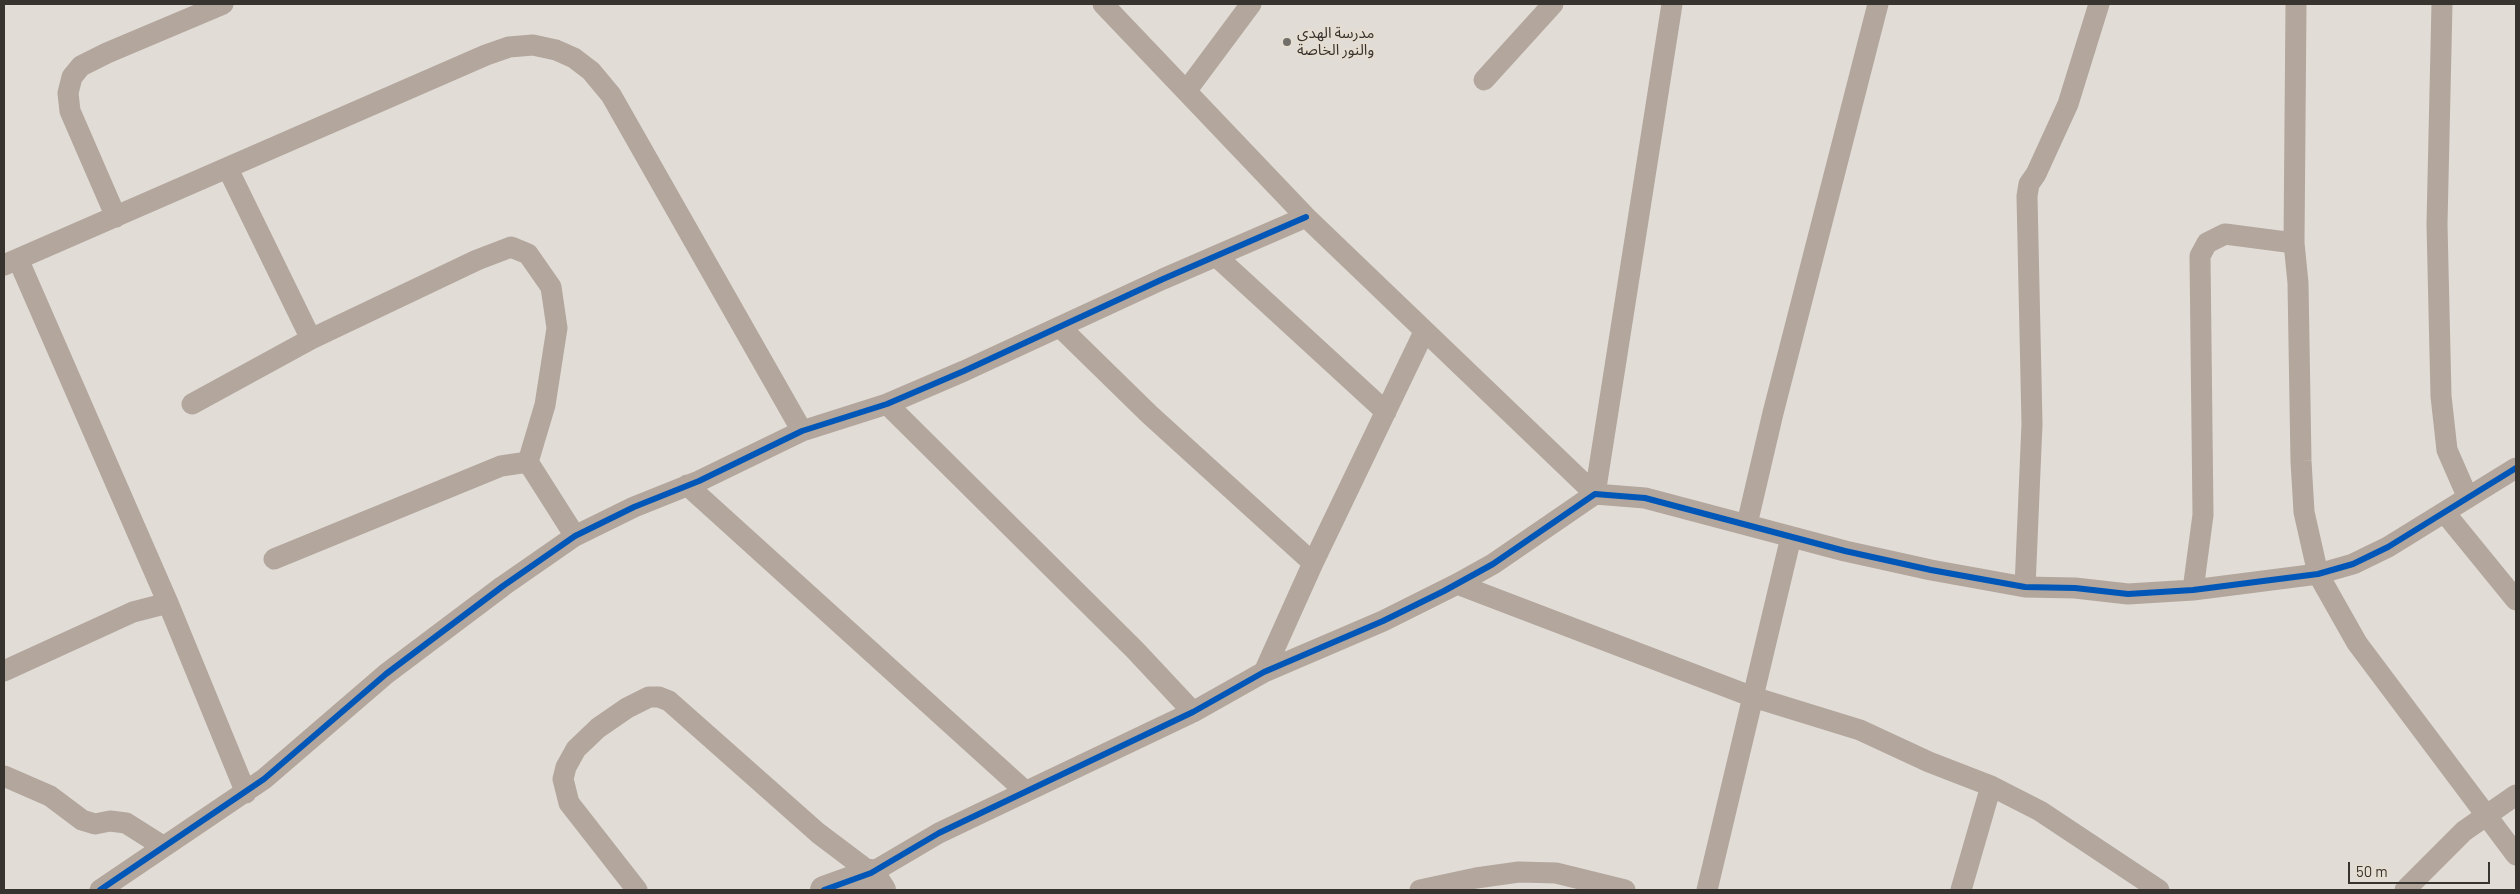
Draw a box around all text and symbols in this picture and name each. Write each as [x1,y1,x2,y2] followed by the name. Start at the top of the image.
[1297,24,1374,59] place label: مدرسة الهدى والنور الخاصة
[1281,36,1293,48] marker: مدرسة الهدى والنور الخاصة
[2350,852,2492,884] scale bar
[2356,862,2388,880] text: 50 m

